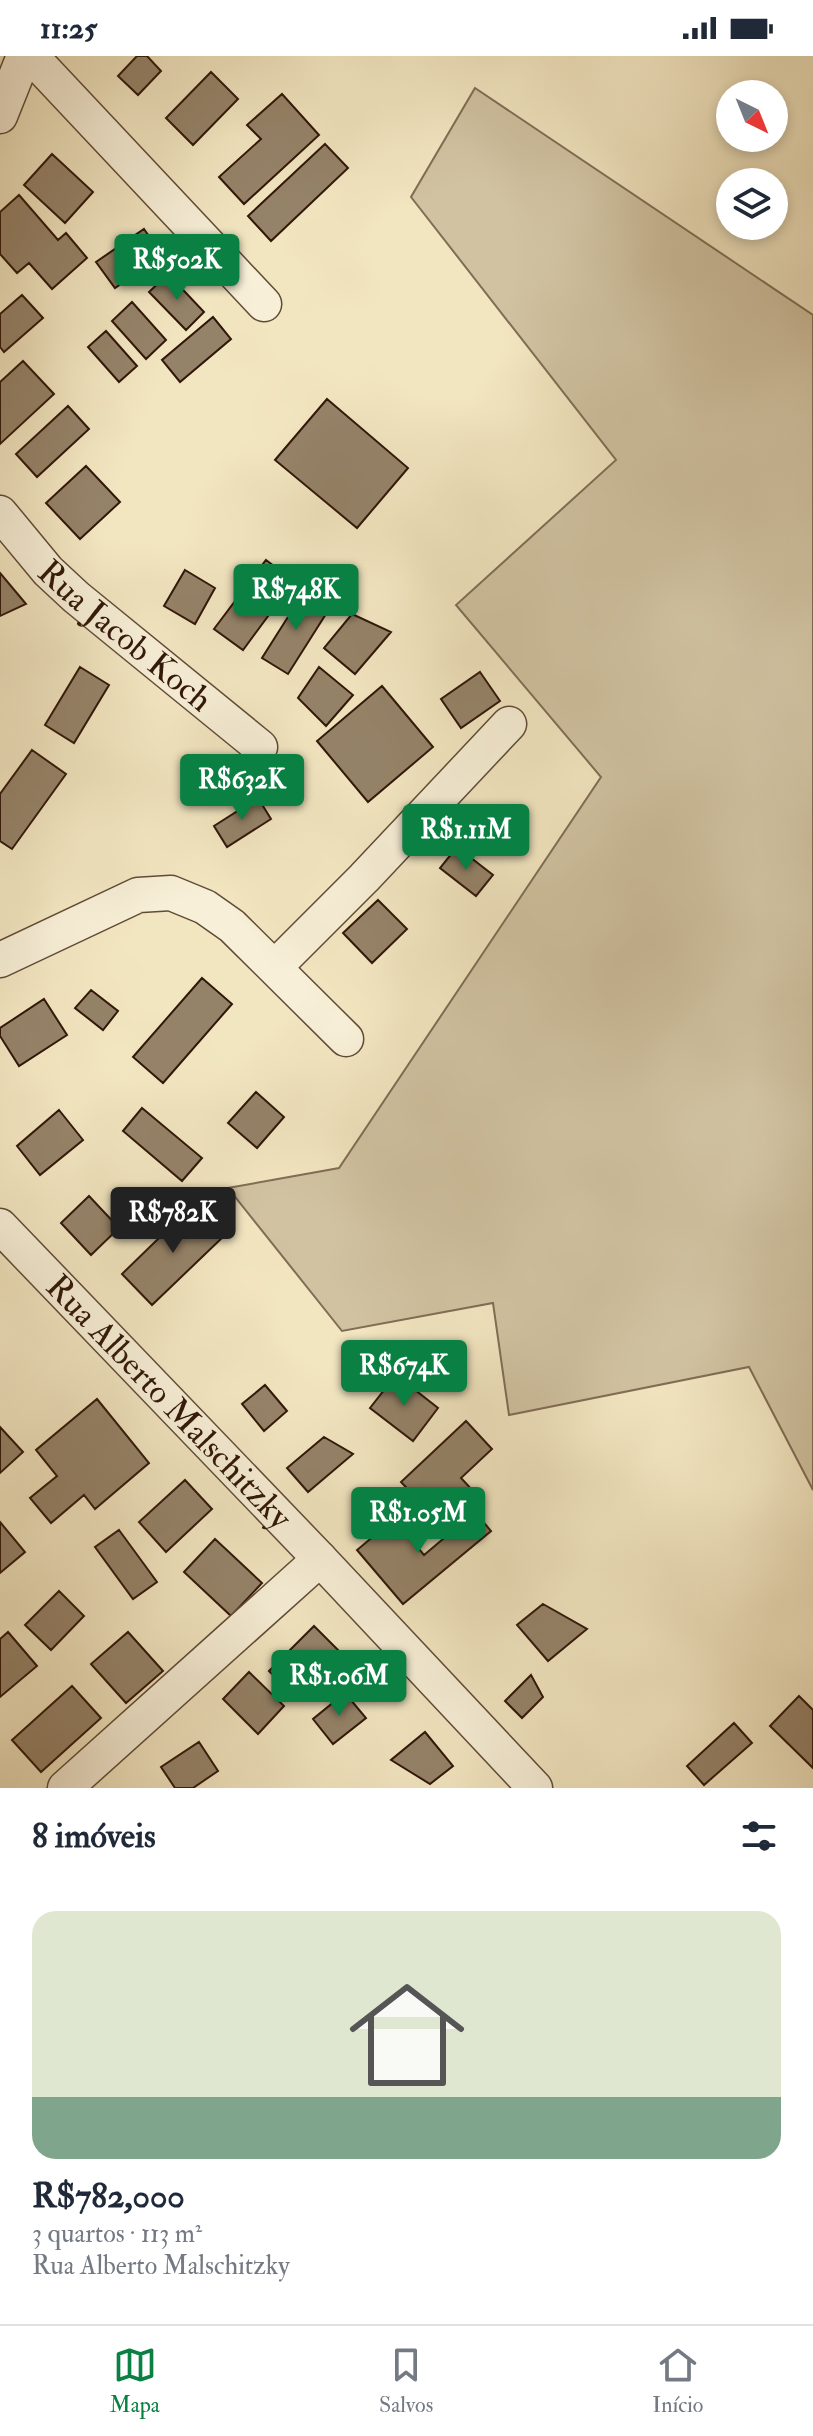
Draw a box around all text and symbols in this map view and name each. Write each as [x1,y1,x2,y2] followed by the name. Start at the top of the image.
[40,10,97,47] text: 11:25
[716,80,788,152] north arrow
[716,80,788,240] map controls
[716,168,788,240] button: layers
[112,234,242,302] pin: R$502K
[132,244,222,276] text: R$502K
[29,551,221,721] street label: Rua Jacob Koch
[231,564,361,632] pin: R$748K
[252,574,340,606] text: R$748K
[177,754,307,822] pin: R$632K
[198,764,286,796] text: R$632K
[392,804,540,872] pin: R$1.11M
[420,814,512,846] text: R$1.11M
[108,1187,238,1255] pin: R$782K
[129,1197,217,1229] text: R$782K
[37,1265,302,1539] street label: Rua Alberto Malschitzky
[339,1340,469,1408] pin: R$674K
[359,1350,449,1382] text: R$674K
[344,1487,492,1555] pin: R$1.05M
[369,1497,467,1529] text: R$1.05M
[265,1650,413,1718] pin: R$1.06M
[289,1660,389,1692] text: R$1.06M
[737,1814,781,1858] icon: filters
[32,1815,156,1858] text: 8 imóveis
[335,1963,479,2107] icon: home
[32,2175,185,2218] text: R$782,000
[32,2218,202,2250] text: 3 quartos · 113 m²
[32,2250,290,2282] text: Rua Alberto Malschitzky
[110,2343,160,2419] tab: Mapa
[379,2343,433,2419] tab: Salvos
[652,2343,703,2419] tab: Início

